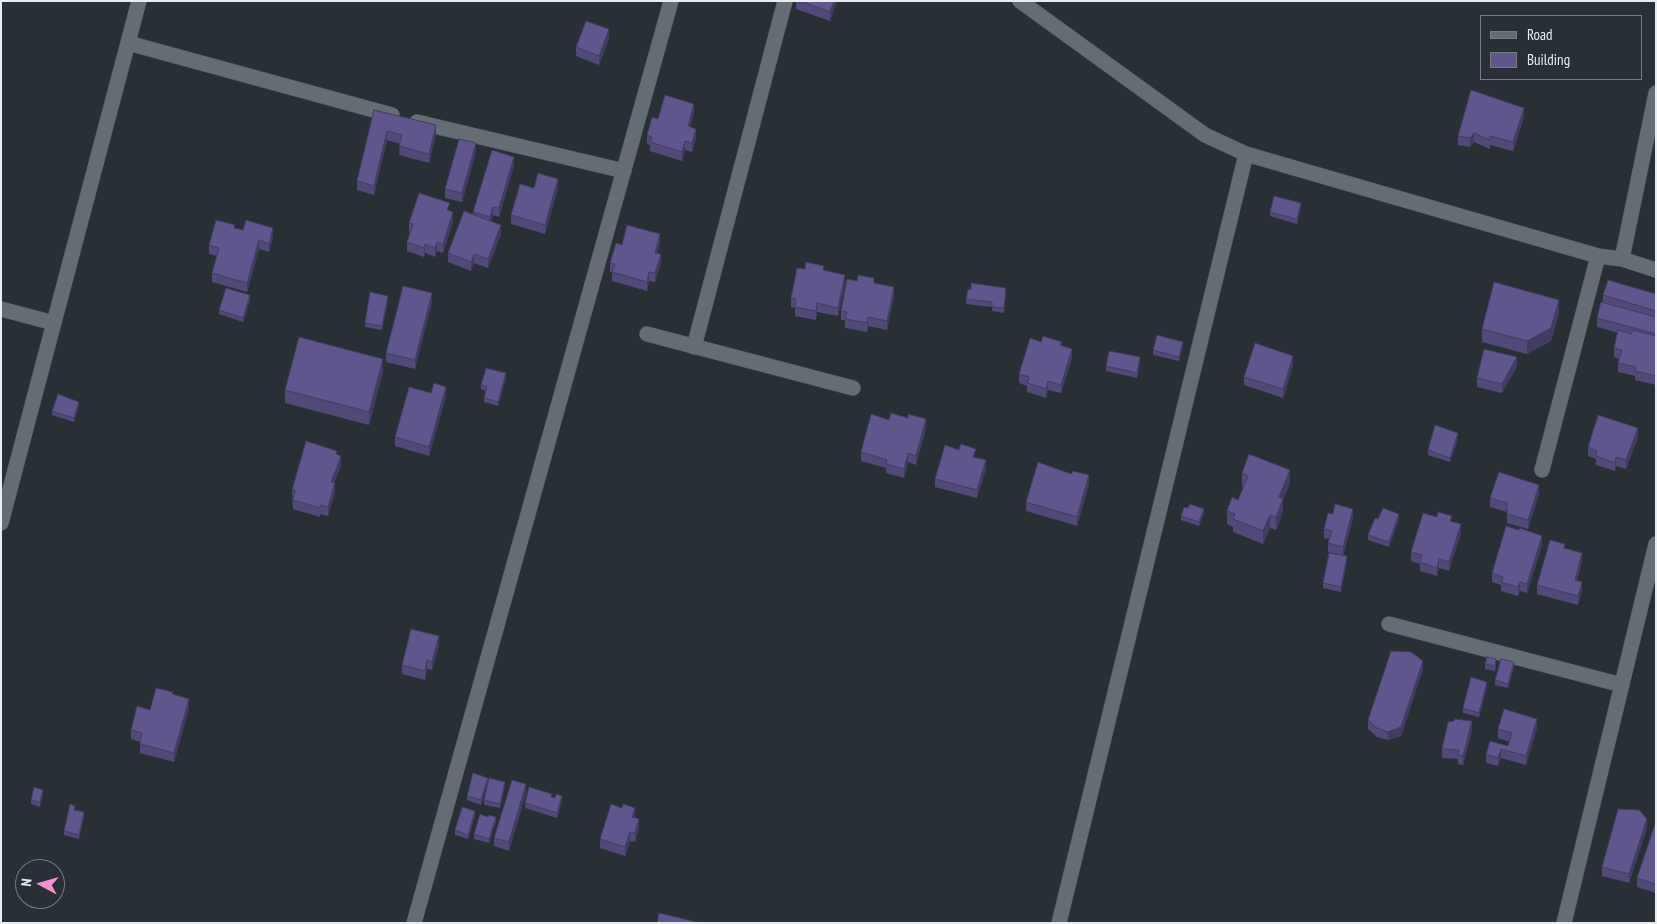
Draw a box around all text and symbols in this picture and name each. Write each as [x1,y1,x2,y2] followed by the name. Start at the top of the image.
[1480,15,1642,80] legend
[1527,25,1553,44] text: Road
[1527,50,1570,69] text: Building
[15,859,65,909] north arrow
[17,878,35,887] text: N

